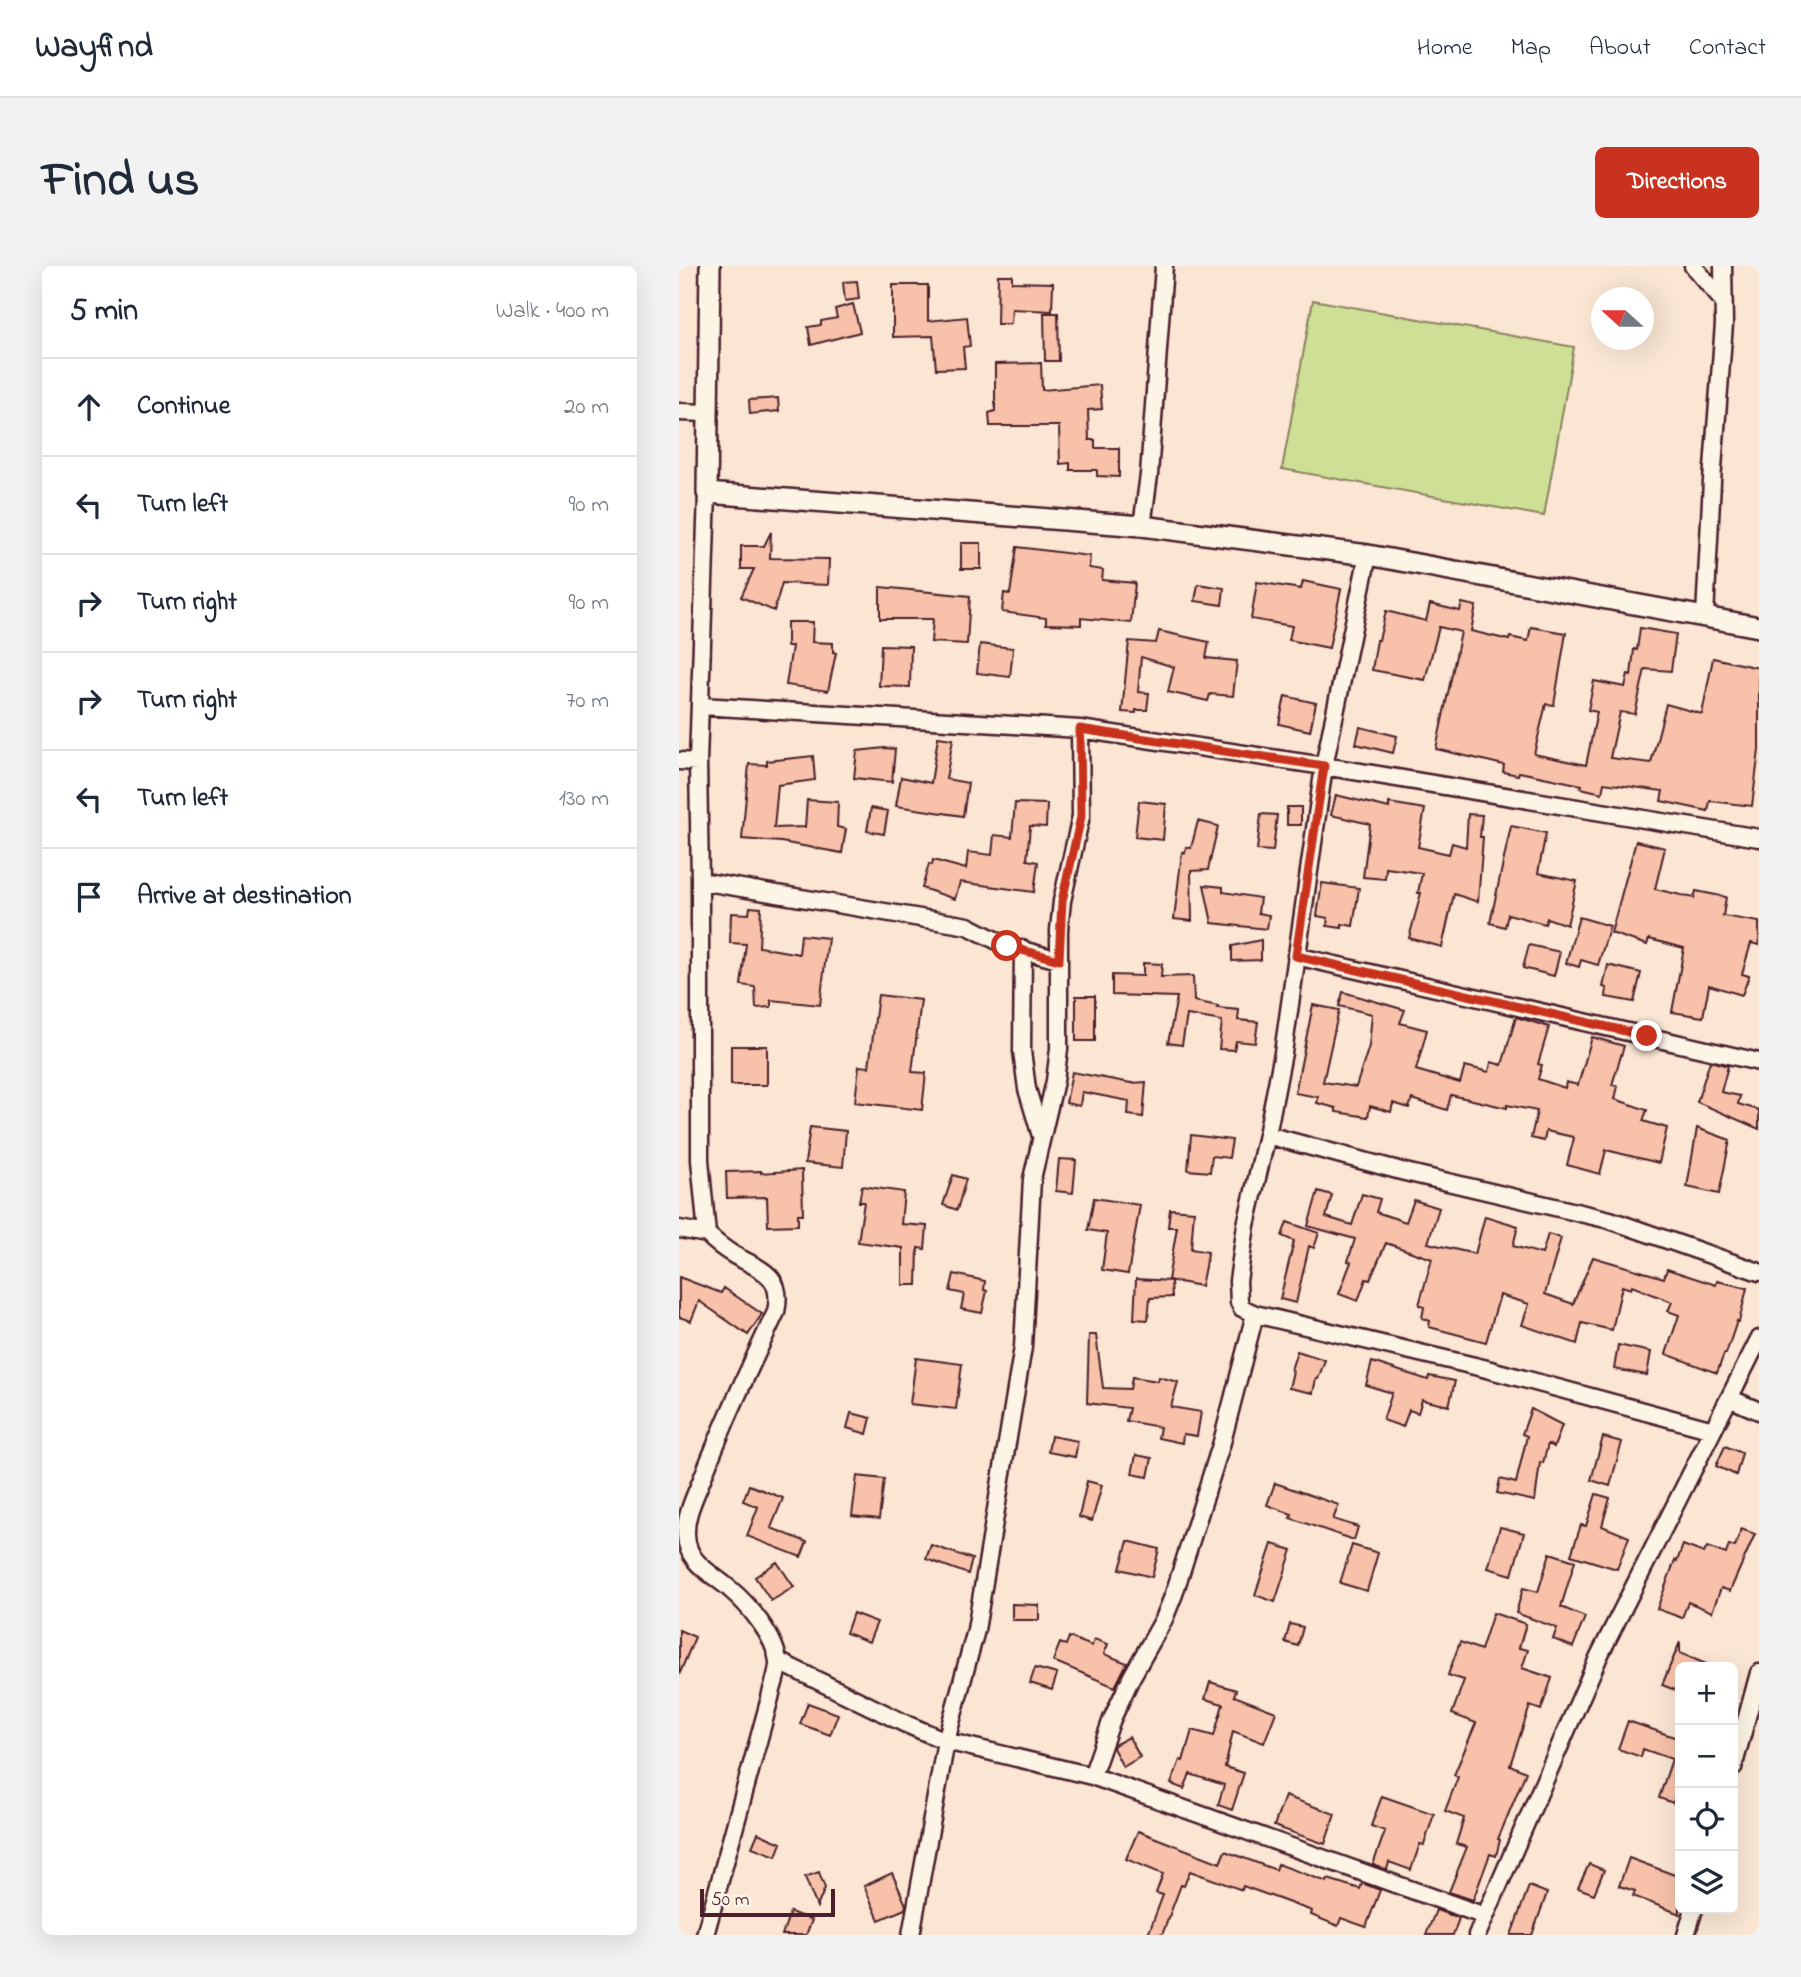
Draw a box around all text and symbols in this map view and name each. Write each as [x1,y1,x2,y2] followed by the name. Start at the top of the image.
[35,24,153,72] text: Wayfind
[1417,31,1473,66] text: Home
[1511,31,1551,66] text: Map
[1589,31,1651,66] text: About
[1689,31,1766,66] text: Contact
[42,146,199,218] text: Find us
[1595,147,1759,218] button: Directions
[1591,287,1654,350] north arrow
[70,290,138,334] text: 5 min
[495,295,609,328] text: Walk · 400 m
[70,388,108,426] icon: ahead
[137,388,230,426] text: Continue
[564,391,609,424] text: 20 m
[70,486,108,524] icon: left
[137,486,228,524] text: Turn left
[569,489,609,522] text: 90 m
[70,584,108,622] icon: right
[137,584,237,622] text: Turn right
[569,587,609,620] text: 90 m
[70,682,108,720] icon: right
[137,682,237,720] text: Turn right
[566,685,609,718] text: 70 m
[70,780,108,818] icon: left
[137,780,228,818] text: Turn left
[559,783,609,816] text: 130 m
[70,878,108,916] icon: arrive
[137,878,352,916] text: Arrive at destination
[991,930,1022,961] route start
[1631,1020,1662,1051] route end
[1675,1662,1738,1914] map controls
[1675,1662,1738,1725] button: +
[1675,1725,1738,1788] button: −
[1675,1788,1738,1851] button: locate
[1675,1851,1738,1914] button: layers
[700,1886,835,1918] scale bar
[711,1887,750,1914] text: 50 m

